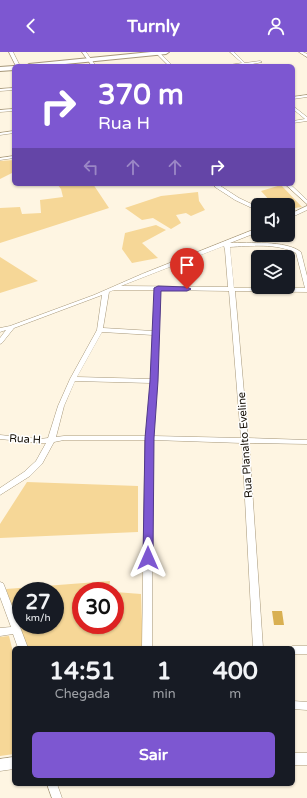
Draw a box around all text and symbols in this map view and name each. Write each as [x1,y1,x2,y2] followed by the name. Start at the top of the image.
[20,15,42,37] icon: back
[127,15,180,37] text: Turnly
[265,15,287,37] icon: person
[98,78,184,112] text: 370 m
[32,80,84,132] icon: right
[98,112,150,134] text: Rua H
[80,156,102,178] icon: left
[122,156,144,178] icon: ahead
[164,156,186,178] icon: ahead
[206,156,228,178] icon: right
[251,198,295,294] map controls
[251,198,295,242] button: sound
[170,248,204,289] pin
[251,250,295,294] button: layers
[176,254,198,276] icon: arrive
[235,392,255,498] street label: Rua Planalto Eveline
[9,432,41,446] street label: Rua H
[127,537,169,579] position arrow
[72,582,124,634] speed limit sign: 30
[25,591,51,615] text: 27
[25,612,51,624] text: km/h
[49,657,116,686] text: 14:51
[157,657,172,686] text: 1
[213,657,258,686] text: 400
[55,686,110,702] text: Chegada
[153,686,176,702] text: min
[229,686,241,702] text: m
[32,732,275,778] button: Sair

